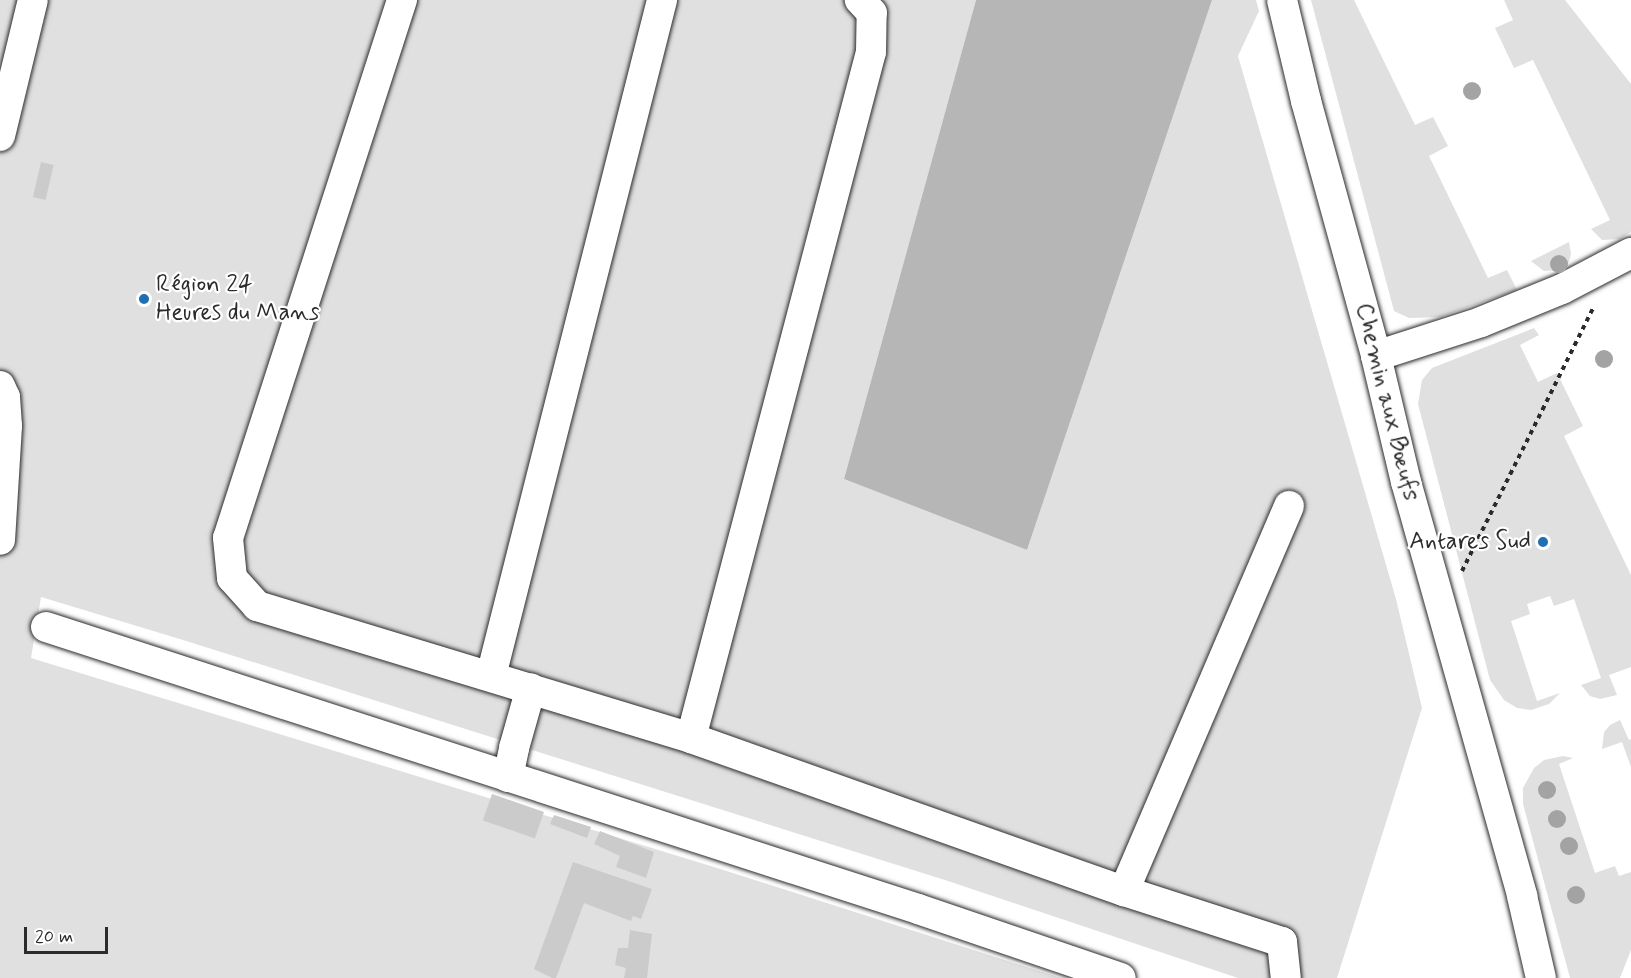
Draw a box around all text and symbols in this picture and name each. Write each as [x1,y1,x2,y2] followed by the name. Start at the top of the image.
[156,271,312,327] place label: Région 24 Heures du Mans
[137,292,151,306] marker: Région 24 Heures du Mans
[1349,302,1425,502] street label: Chemin aux Bœufs
[1409,528,1531,556] place label: Antares Sud
[1536,535,1550,549] marker: Antares Sud
[27,915,111,953] scale bar
[35,925,73,949] text: 20 m

